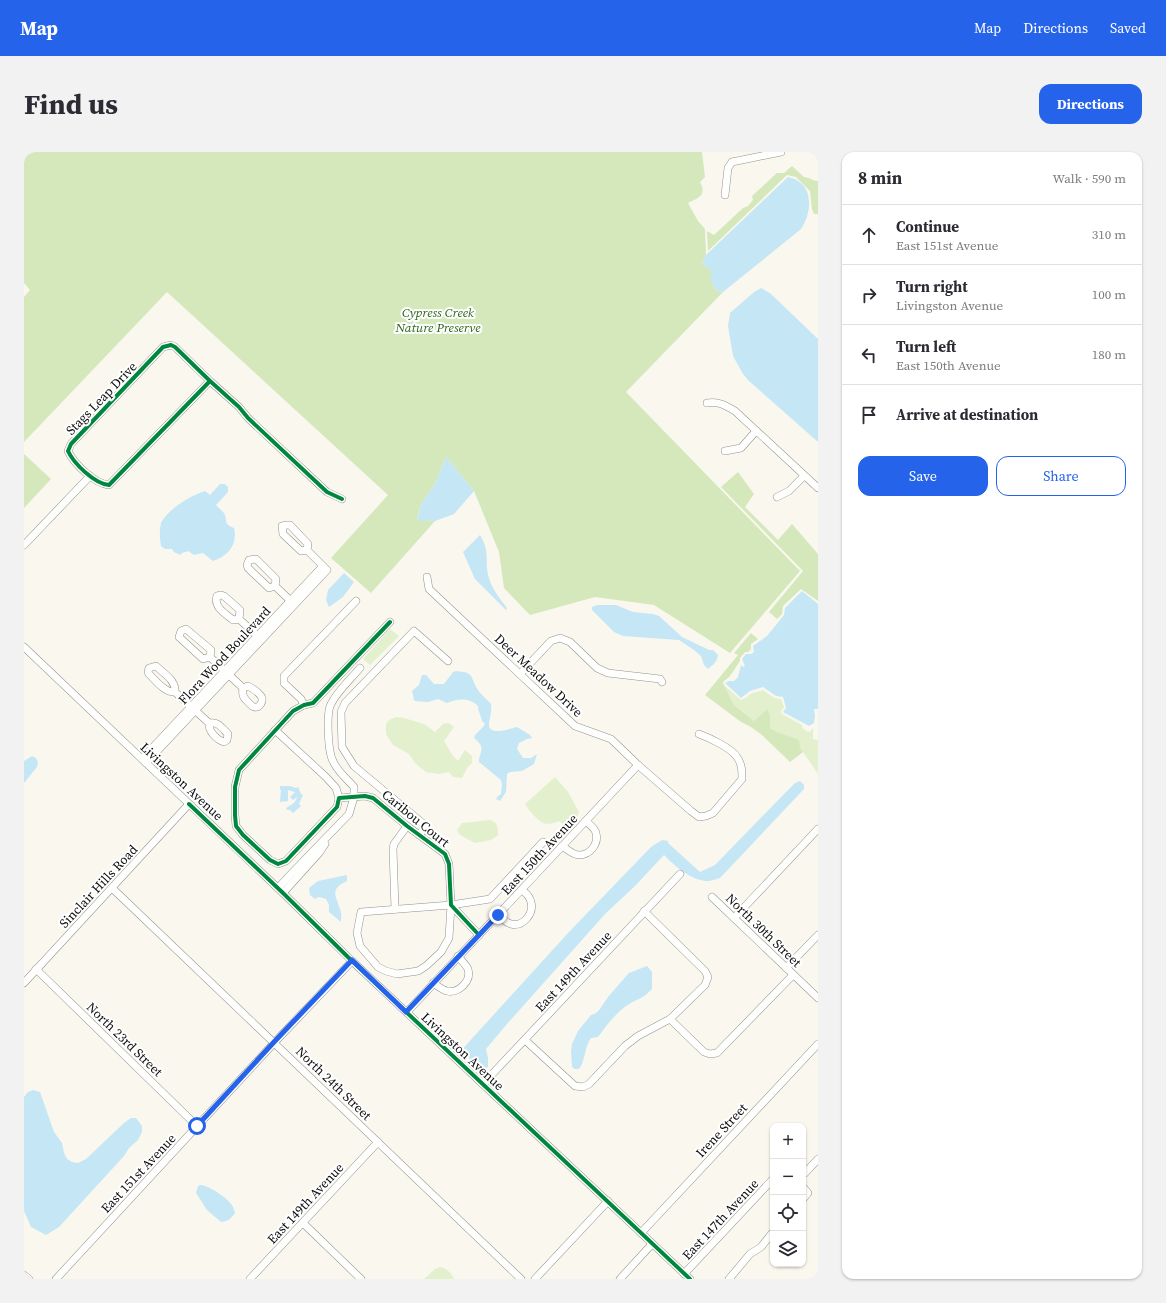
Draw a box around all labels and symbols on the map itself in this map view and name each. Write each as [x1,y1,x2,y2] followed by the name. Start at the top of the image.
[394,304,481,336] park label: Cypress Creek Nature Preserve
[62,358,141,438] street label: Stags Leap Drive
[174,602,275,708] street label: Flora Wood Boulevard
[491,630,587,721] street label: Deer Meadow Drive
[137,739,227,824] street label: Livingston Avenue
[378,786,453,851] street label: Caribou Court
[497,810,581,898] street label: East 150th Avenue
[56,841,142,931] street label: Sinclair Hills Road
[722,890,806,971] street label: North 30th Street
[489,906,507,924] route end
[531,927,615,1015] street label: East 149th Avenue
[83,999,167,1081] street label: North 23rd Street
[418,1009,508,1094] street label: Livingston Avenue
[292,1043,376,1124] street label: North 24th Street
[692,1099,751,1161] street label: Irene Street
[188,1117,206,1135] route start
[97,1130,180,1217] street label: East 151st Avenue
[263,1159,347,1247] street label: East 149th Avenue
[678,1175,762,1263] street label: East 147th Avenue

